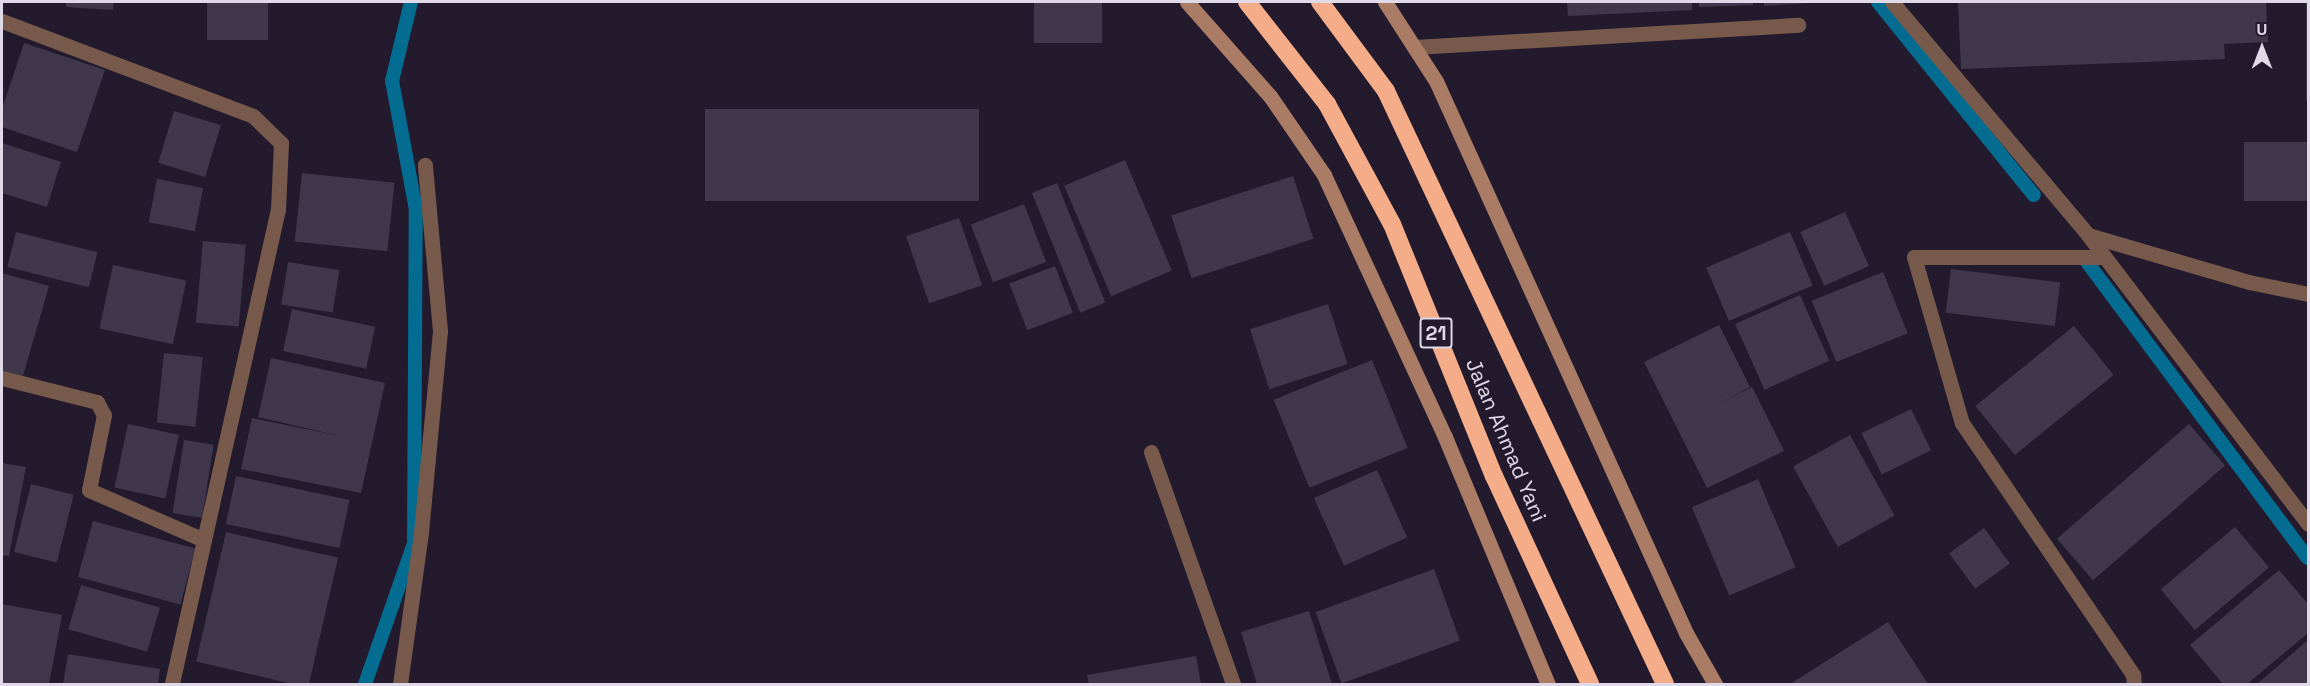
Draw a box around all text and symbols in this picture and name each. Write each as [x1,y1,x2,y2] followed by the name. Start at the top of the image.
[2232,18,2292,78] north arrow
[2257,19,2267,40] text: U
[1420,316,1452,350] road number: 21
[1460,354,1552,526] street label: Jalan Ahmad Yani

